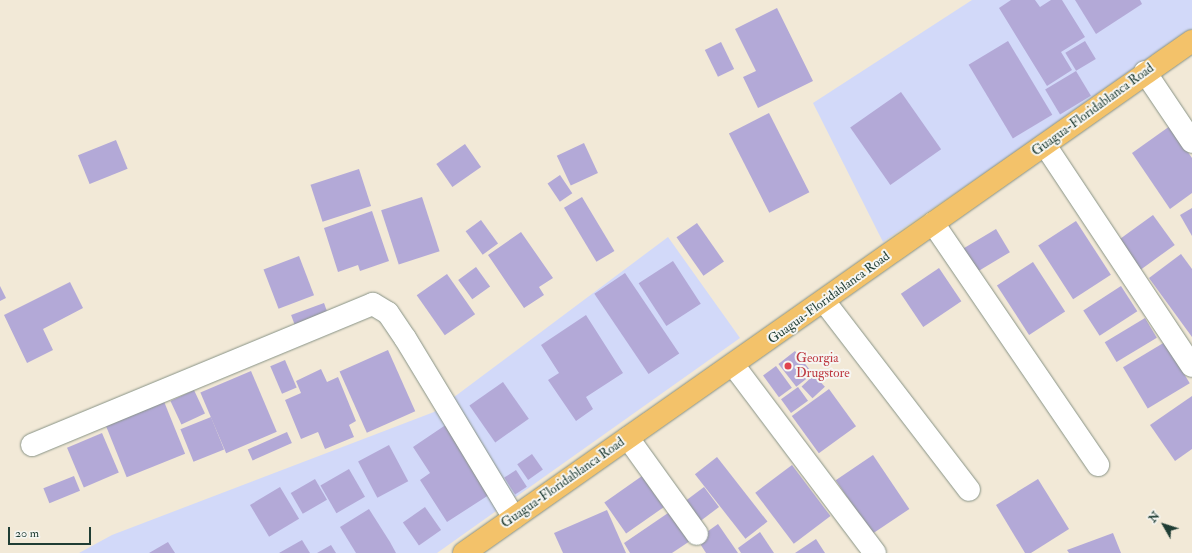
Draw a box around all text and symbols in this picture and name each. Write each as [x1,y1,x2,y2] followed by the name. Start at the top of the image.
[1029,61,1157,159] street label: Guagua-Floridablanca Road
[765,249,893,347] street label: Guagua-Floridablanca Road
[796,351,850,382] place label: Georgia Drugstore
[783,361,793,371] marker: Georgia Drugstore
[498,434,628,532] street label: Guagua-Floridablanca Road
[1144,505,1184,545] north arrow
[1146,509,1162,525] text: N
[10,519,93,545] scale bar
[15,526,39,541] text: 20 m

